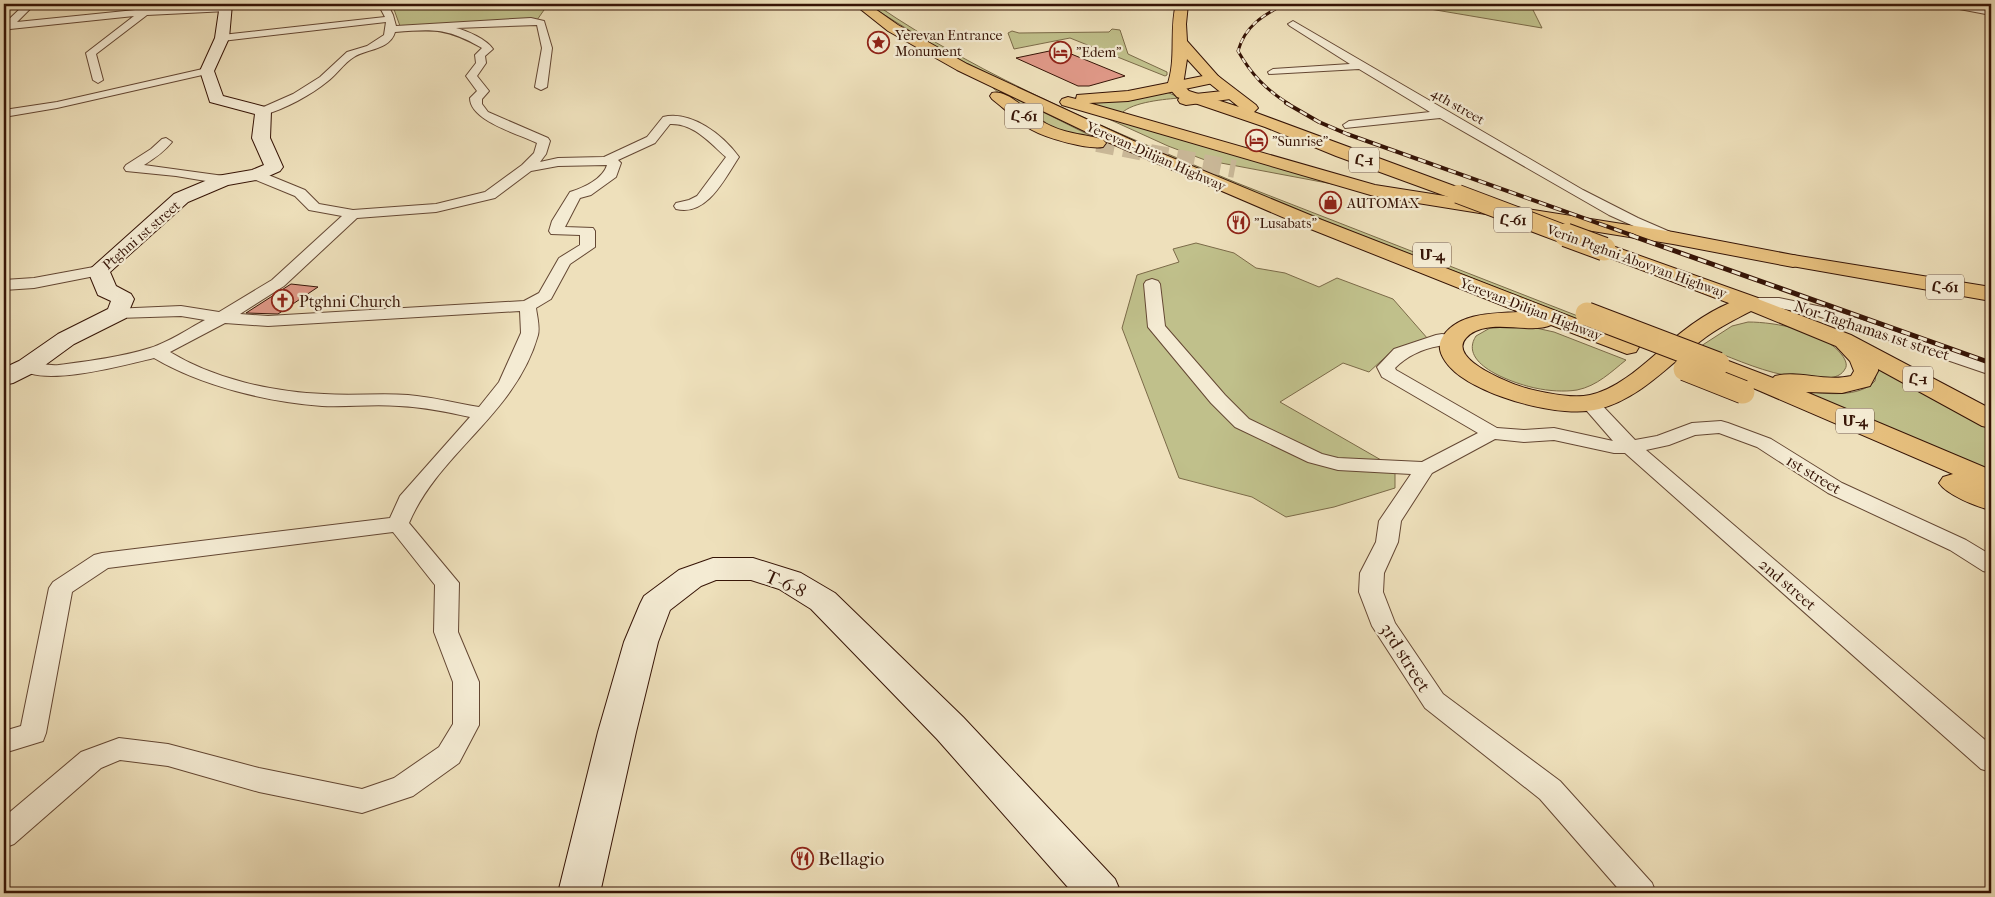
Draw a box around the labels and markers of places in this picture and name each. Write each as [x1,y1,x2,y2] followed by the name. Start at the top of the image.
[894,27,1003,60] place label: Yerevan Entrance Monument
[867,31,891,55] place icon: Yerevan Entrance Monument
[1048,40,1072,64] hotel icon: "Edem"
[1076,44,1122,61] place label: "Edem"
[1244,129,1268,153] hotel icon: "Sunrise"
[1272,133,1329,150] place label: "Sunrise"
[1319,191,1343,215] shop icon: AUTOMAX
[1346,195,1420,212] place label: AUTOMAX
[1226,211,1250,235] restaurant icon: "Lusabats"
[1254,215,1317,232] place label: "Lusabats"
[271,289,295,313] church icon: Ptghni Church
[299,292,401,311] place label: Ptghni Church
[790,846,814,870] restaurant icon: Bellagio
[818,848,885,870] place label: Bellagio

